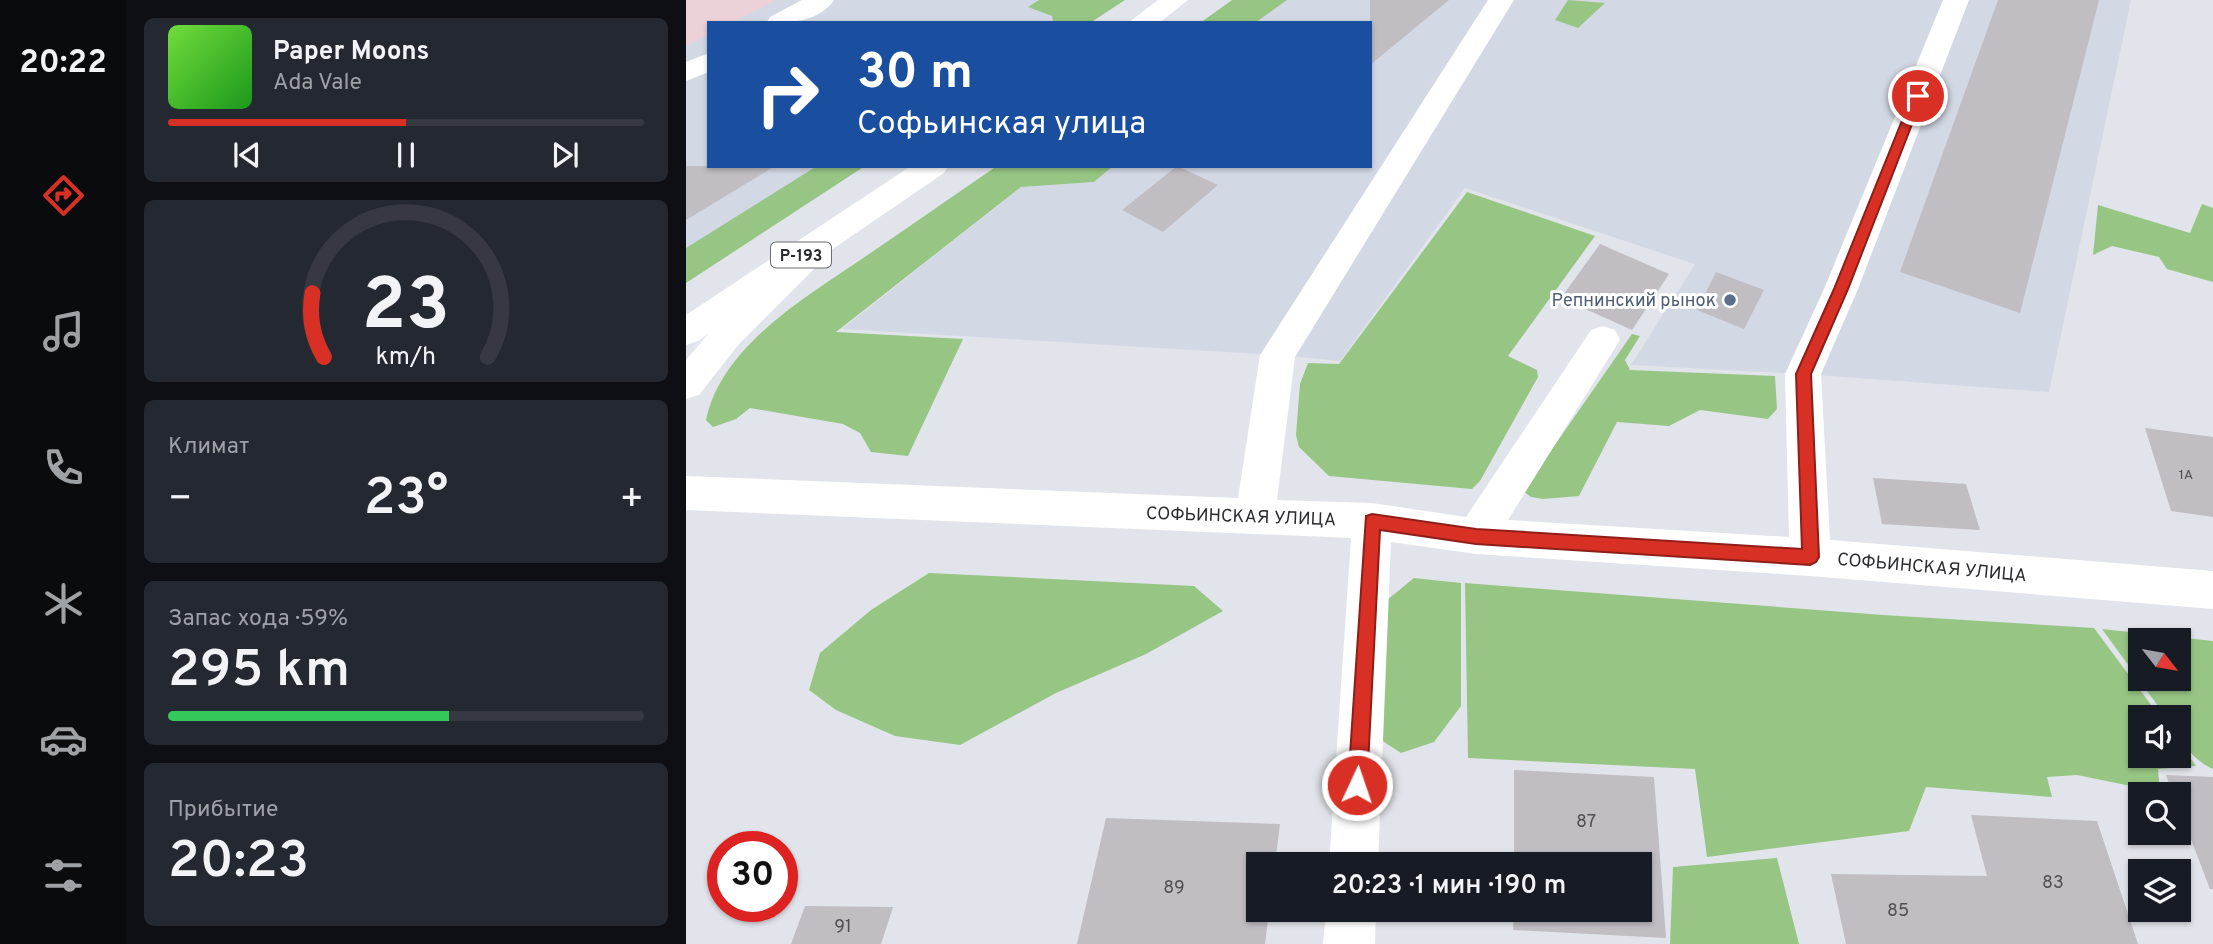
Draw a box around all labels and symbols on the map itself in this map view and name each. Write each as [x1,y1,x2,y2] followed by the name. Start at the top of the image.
[1888,66,1948,126] pin
[771,243,831,268] road number: Р-193
[1552,290,1716,313] place label: Репнинский рынок
[1722,292,1738,308] marker: Репнинский рынок
[2179,467,2193,484] house number: 1А
[1145,503,1336,532] street label: СОФЬИНСКАЯ УЛИЦА
[1836,549,2028,588] street label: СОФЬИНСКАЯ УЛИЦА
[2128,628,2191,691] north arrow
[1320,748,1394,822] position arrow
[1576,811,1596,834] house number: 87
[707,831,798,922] speed limit sign: 30
[2042,872,2064,895] house number: 83
[1163,877,1185,900] house number: 89
[1887,900,1909,923] house number: 85
[834,916,852,939] house number: 91

